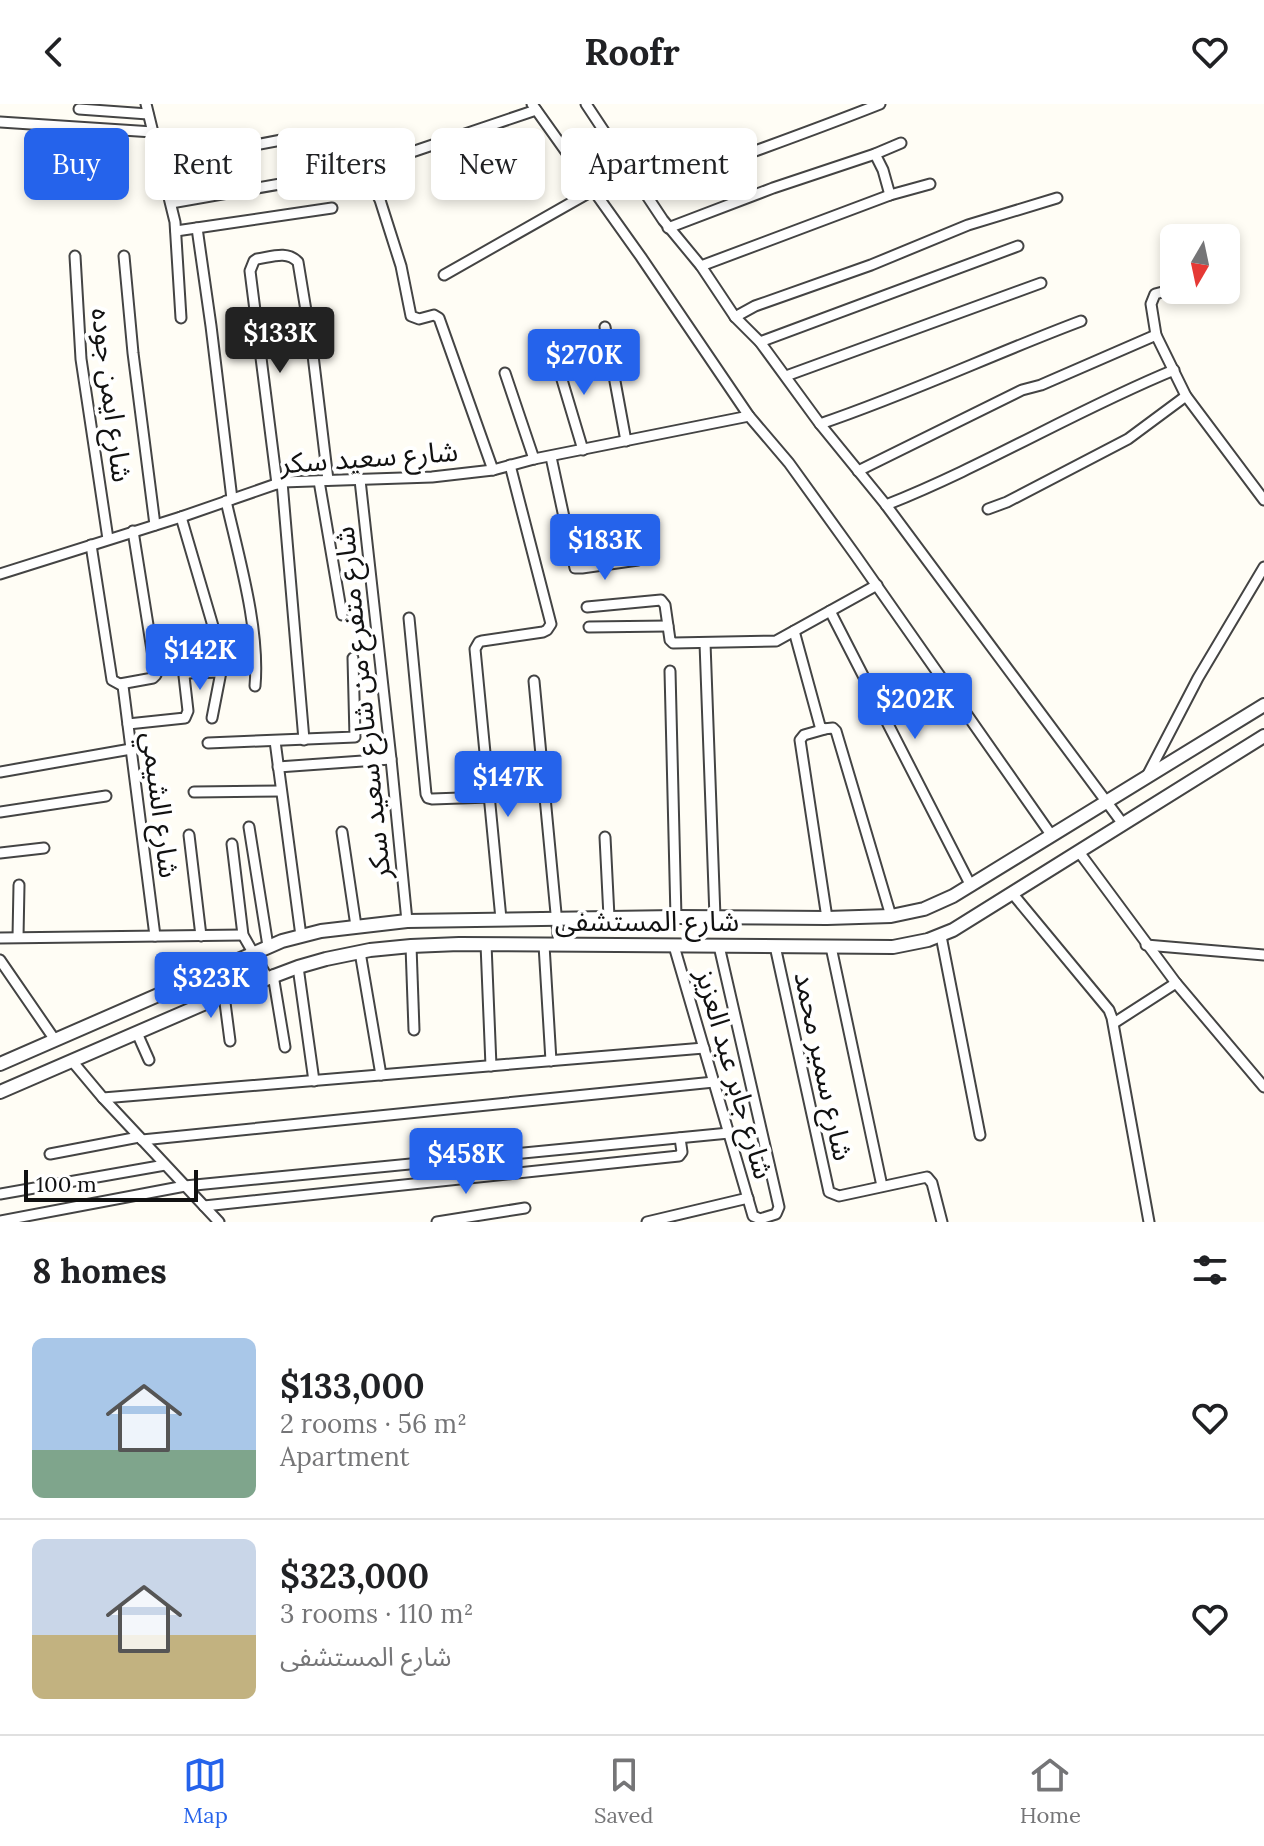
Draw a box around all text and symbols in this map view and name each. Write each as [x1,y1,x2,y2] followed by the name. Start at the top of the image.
[584,29,680,75] text: Roofr
[32,30,76,74] icon: back
[1188,30,1232,74] icon: heart
[24,128,129,200] chip: Buy
[145,128,261,200] chip: Rent
[277,128,415,200] chip: Filters
[431,128,545,200] chip: New
[561,128,757,200] chip: Apartment
[1160,224,1240,304] north arrow
[1160,224,1240,304] map controls
[80,306,141,485] street label: شارع ايمن جوده
[224,307,336,375] pin: $133K
[243,316,317,349] text: $133K
[528,329,640,397] pin: $270K
[546,338,622,371] text: $270K
[278,433,459,484] street label: شارع سعيد سكر
[549,514,661,582] pin: $183K
[568,523,642,556] text: $183K
[326,525,402,882] street label: شارع متفرع من شارع سعيد سكر
[144,624,256,692] pin: $142K
[164,633,236,666] text: $142K
[859,673,971,741] pin: $202K
[876,682,954,715] text: $202K
[131,730,188,881] street label: شارع الشيمي
[452,751,564,819] pin: $147K
[473,760,543,793] text: $147K
[555,903,739,942] street label: شارع المستشفى
[155,952,267,1020] pin: $323K
[173,961,249,994] text: $323K
[685,964,782,1184] street label: شارع جابر عبد العزيز
[783,968,862,1165] street label: شارع سمير محمد
[410,1128,522,1196] pin: $458K
[428,1137,504,1170] text: $458K
[24,1166,198,1202] scale bar
[36,1170,97,1198] text: 100 m
[1188,1248,1232,1292] icon: filters
[32,1249,167,1292] text: 8 homes
[280,1364,425,1407] text: $133,000
[96,1370,192,1466] icon: home
[1188,1396,1232,1440] icon: heart
[280,1407,467,1440] text: 2 rooms · 56 m²
[280,1440,410,1473] text: Apartment
[280,1554,429,1597] text: $323,000
[96,1571,192,1667] icon: home
[280,1597,473,1630] text: 3 rooms · 110 m²
[1188,1597,1232,1641] icon: heart
[280,1640,451,1673] text: شارع المستشفى
[183,1753,228,1829] tab: Map
[594,1753,654,1829] tab: Saved
[1020,1753,1081,1829] tab: Home

